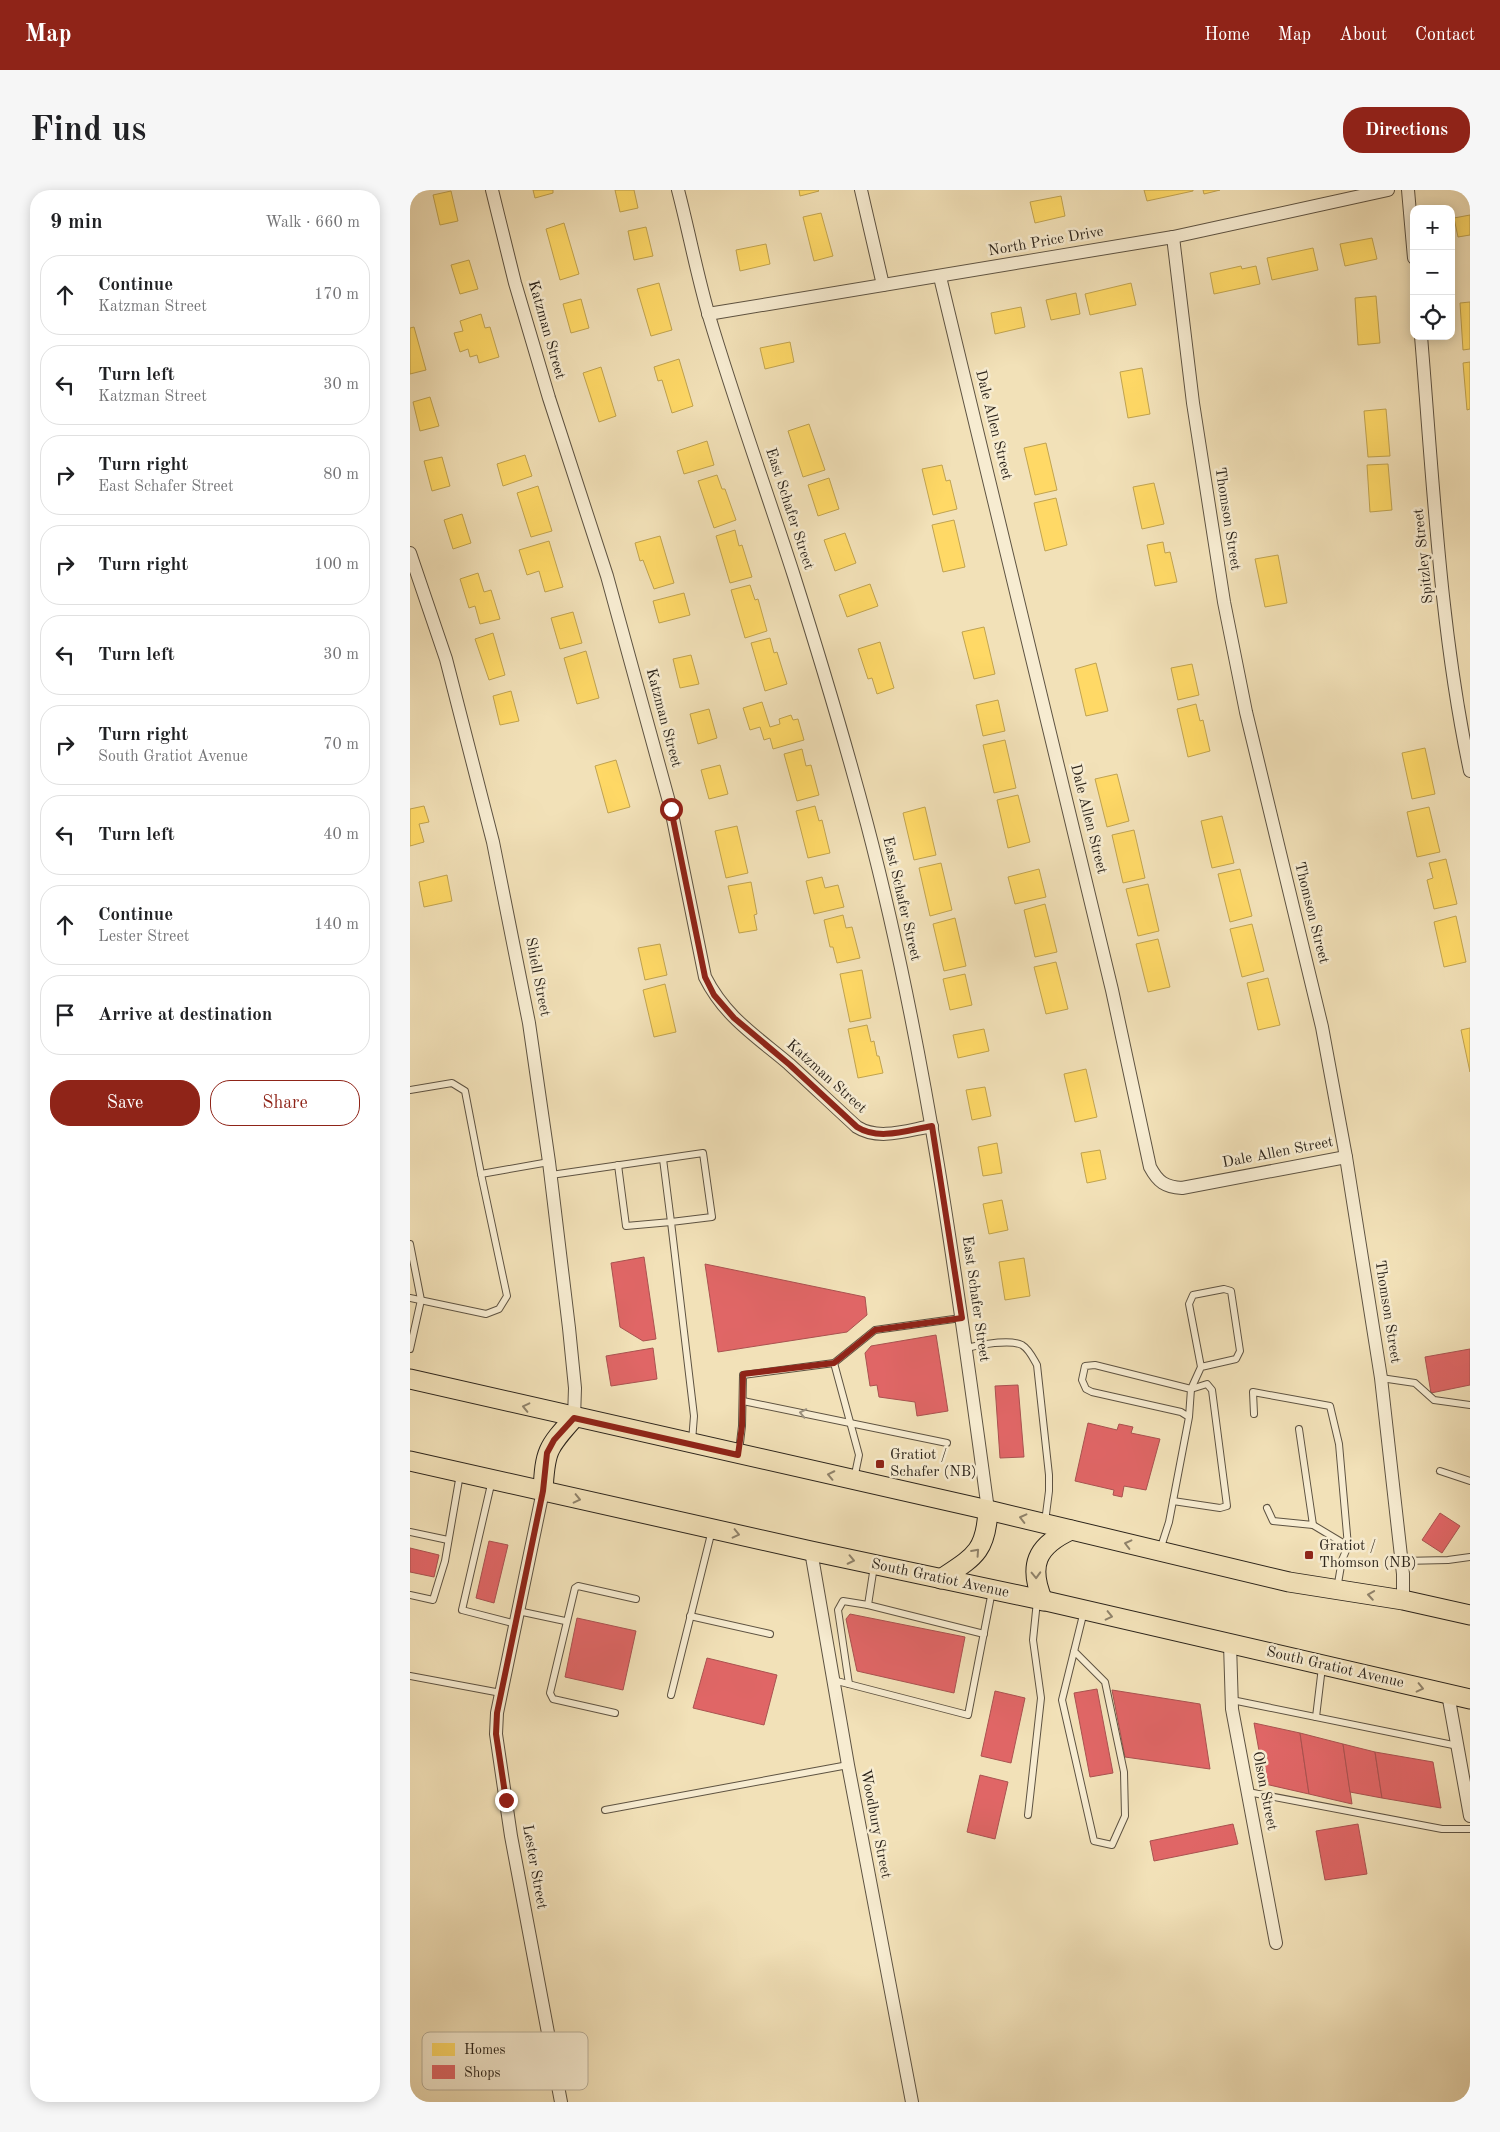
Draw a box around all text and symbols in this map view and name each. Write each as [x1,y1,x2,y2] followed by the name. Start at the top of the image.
[25,23,72,47] text: Map
[1204,26,1250,44] text: Home
[1278,26,1311,44] text: Map
[1339,26,1387,44] text: About
[1415,26,1475,44] text: Contact
[1343,107,1470,153] button: Directions
[30,113,146,148] text: Find us
[1410,205,1455,340] map controls
[1410,205,1455,250] button: +
[50,212,103,233] text: 9 min
[265,215,360,231] text: Walk · 660 m
[987,224,1105,260] street label: North Price Drive
[1410,250,1455,295] button: −
[98,276,173,295] text: Continue
[525,279,567,381] street label: Katzman Street
[51,281,79,309] icon: ahead
[314,287,359,303] text: 170 m
[1410,295,1455,340] button: locate
[98,299,207,315] text: Katzman Street
[98,366,175,385] text: Turn left
[972,368,1014,482] street label: Dale Allen Street
[51,371,79,399] icon: left
[323,377,359,393] text: 30 m
[98,389,207,405] text: Katzman Street
[762,446,816,572] street label: East Schafer Street
[98,456,188,475] text: Turn right
[51,461,79,489] icon: right
[1211,466,1243,572] street label: Thomson Street
[323,467,359,483] text: 80 m
[98,479,234,495] text: East Schafer Street
[1412,508,1436,604] street label: Spitzley Street
[51,551,79,579] icon: right
[98,556,188,575] text: Turn right
[314,557,359,573] text: 100 m
[51,641,79,669] icon: left
[98,646,175,665] text: Turn left
[323,647,359,663] text: 30 m
[643,667,683,769] street label: Katzman Street
[98,726,188,745] text: Turn right
[51,731,79,759] icon: right
[323,737,359,753] text: 70 m
[98,749,248,765] text: South Gratiot Avenue
[1067,762,1109,876] street label: Dale Allen Street
[660,798,683,821] route start
[51,821,79,849] icon: left
[98,826,175,845] text: Turn left
[323,827,359,843] text: 40 m
[879,835,923,963] street label: East Schafer Street
[1291,861,1331,965] street label: Thomson Street
[98,906,173,925] text: Continue
[51,911,79,939] icon: ahead
[314,917,359,933] text: 140 m
[98,929,189,945] text: Lester Street
[522,936,552,1018] street label: Shiell Street
[51,1001,79,1029] icon: arrive
[98,1006,272,1025] text: Arrive at destination
[783,1037,869,1117] street label: Katzman Street
[50,1080,200,1126] button: Save
[210,1080,360,1126] button: Share
[1221,1135,1335,1171] street label: Dale Allen Street
[959,1235,991,1363] street label: East Schafer Street
[1371,1259,1403,1365] street label: Thomson Street
[522,1402,531,1413] one-way arrow
[798,1408,807,1419] one-way arrow
[890,1448,977,1480] place label: Gratiot / Schafer (NB)
[874,1458,886,1470] marker: Gratiot / Schafer (NB)
[826,1470,835,1481] one-way arrow
[573,1493,582,1504] one-way arrow
[1019,1513,1028,1524] one-way arrow
[731,1528,740,1539] one-way arrow
[1125,1539,1133,1549] one-way arrow
[1319,1539,1416,1571] place label: Gratiot / Thomson (NB)
[971,1548,980,1557] one-way arrow
[1303,1549,1315,1561] marker: Gratiot / Thomson (NB)
[846,1554,855,1564] one-way arrow
[870,1557,1010,1601] street label: South Gratiot Avenue
[1031,1572,1041,1579] one-way arrow
[1367,1590,1375,1601] one-way arrow
[1104,1610,1113,1621] one-way arrow
[1265,1645,1405,1691] street label: South Gratiot Avenue
[1416,1682,1425,1693] one-way arrow
[1249,1750,1279,1832] street label: Olson Street
[857,1768,893,1880] street label: Woodbury Street
[495,1789,518,1812] route end
[519,1823,549,1911] street label: Lester Street
[422,2032,588,2090] legend
[464,2043,506,2057] text: Homes
[464,2066,501,2080] text: Shops

